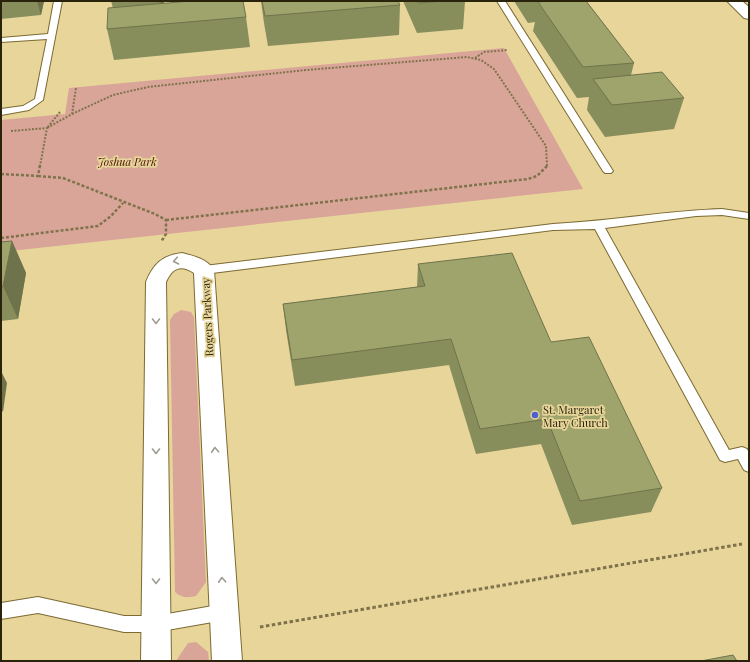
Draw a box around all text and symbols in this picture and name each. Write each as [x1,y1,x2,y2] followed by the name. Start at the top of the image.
[97,154,157,169] park label: Joshua Park
[173,257,179,265] one-way arrow
[197,277,217,357] street label: Rogers Parkway
[152,318,160,324] one-way arrow
[543,402,608,430] place label: St. Margaret Mary Church
[530,410,540,420] marker: St. Margaret Mary Church
[211,447,219,453] one-way arrow
[152,448,160,454] one-way arrow
[218,577,227,583] one-way arrow
[152,578,160,584] one-way arrow

